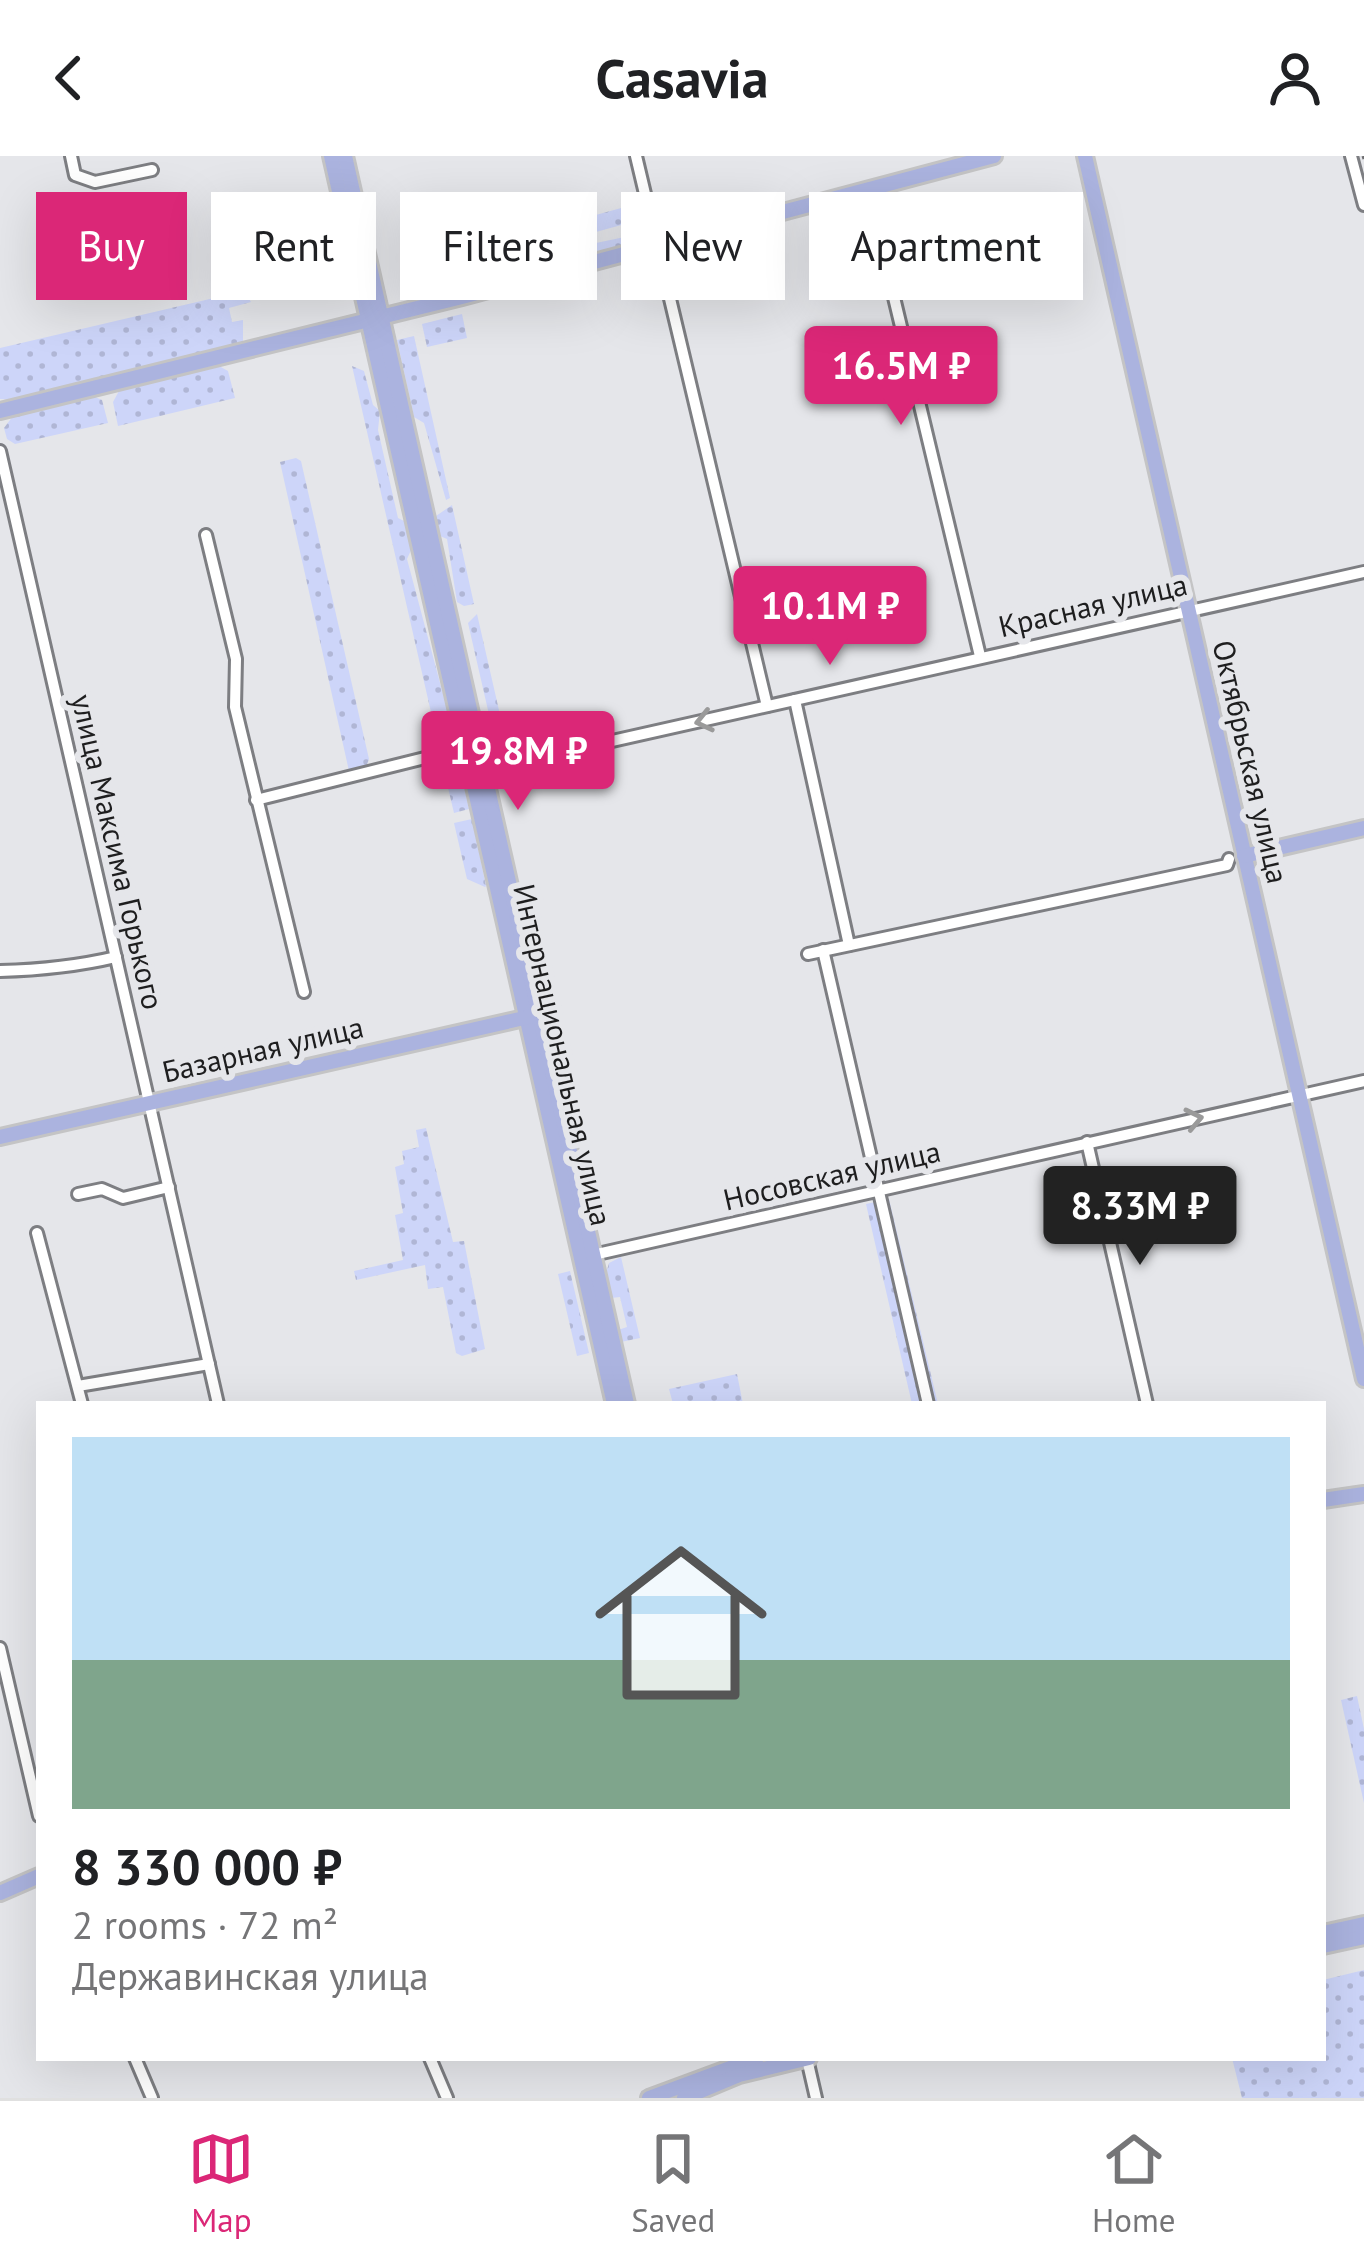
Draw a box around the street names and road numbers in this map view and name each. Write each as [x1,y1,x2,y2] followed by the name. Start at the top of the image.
[994,564,1191,645] street label: Красная улица
[1205,636,1298,887] street label: Октябрьская улица
[63,690,174,1013] street label: улица Максима Горького
[505,880,622,1229] street label: Интернациональная улица
[158,1006,367,1091] street label: Базарная улица
[719,1131,944,1218] street label: Носовская улица

